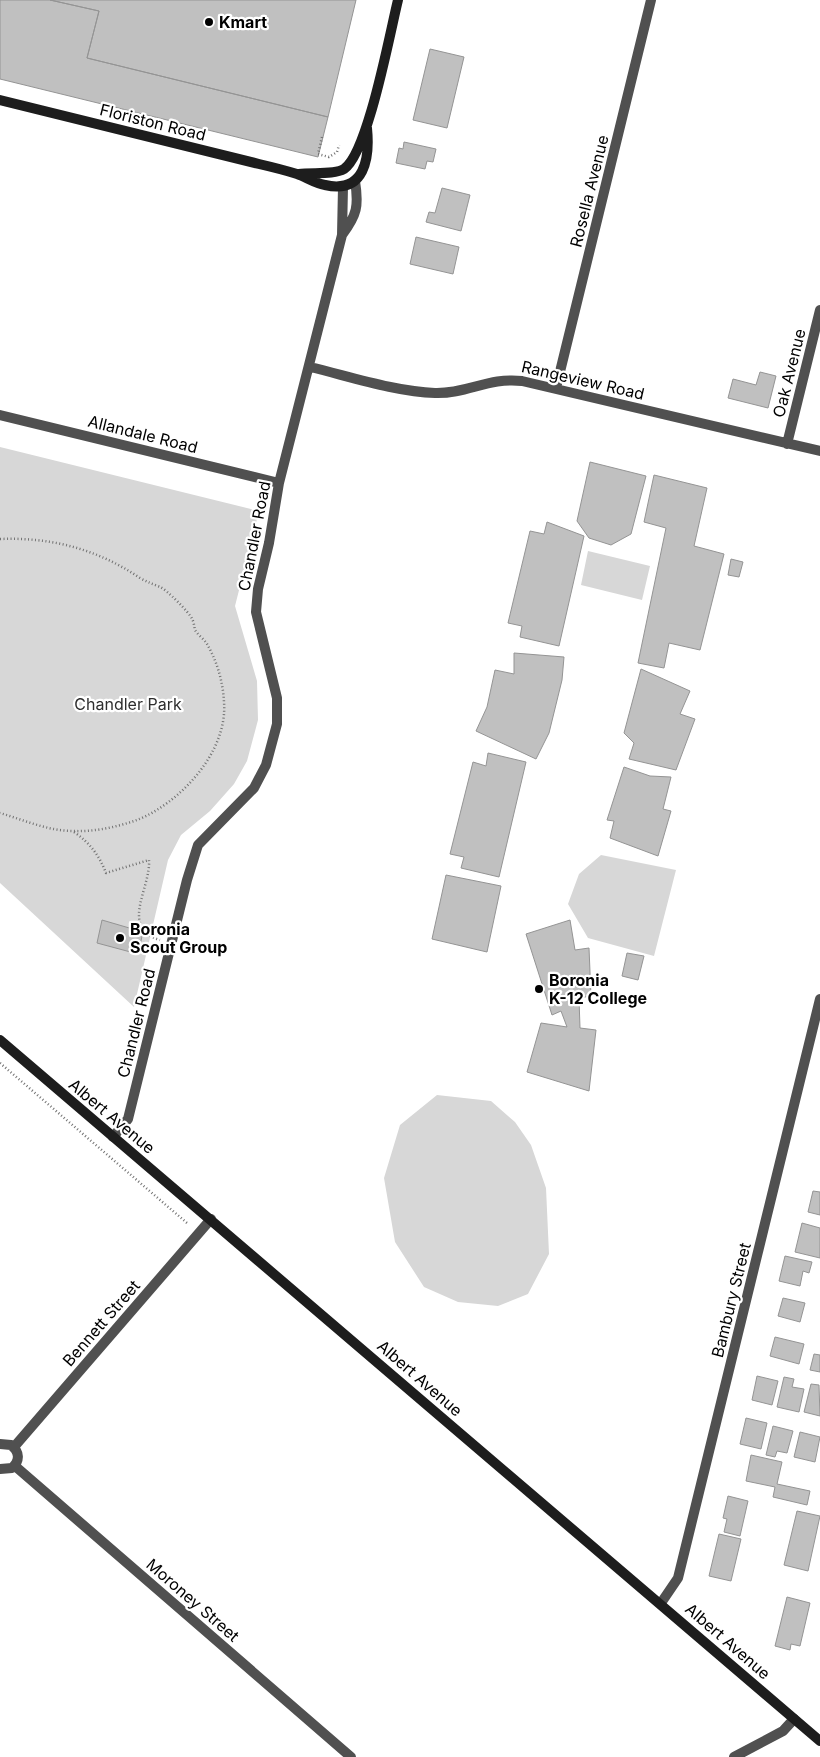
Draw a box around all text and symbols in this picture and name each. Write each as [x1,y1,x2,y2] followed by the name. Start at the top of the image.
[219,12,267,32] place label: Kmart
[203,16,215,28] marker: Kmart
[98,99,208,145] street label: Floriston Road
[565,133,613,249] street label: Rosella Avenue
[768,327,810,419] street label: Oak Avenue
[520,356,646,404] street label: Rangeview Road
[86,411,200,457] street label: Allandale Road
[234,479,274,593] street label: Chandler Road
[74,694,182,714] park label: Chandler Park
[130,919,227,957] place label: Boronia Scout Group
[114,932,126,944] marker: Boronia Scout Group
[113,966,159,1080] street label: Chandler Road
[549,970,647,1008] place label: Boronia K-12 College
[533,983,545,995] marker: Boronia K-12 College
[65,1074,159,1158] street label: Albert Avenue
[707,1241,755,1359] street label: Bambury Street
[58,1276,144,1370] street label: Bennett Street
[373,1336,467,1420] street label: Albert Avenue
[142,1554,244,1646] street label: Moroney Street
[681,1599,775,1683] street label: Albert Avenue

